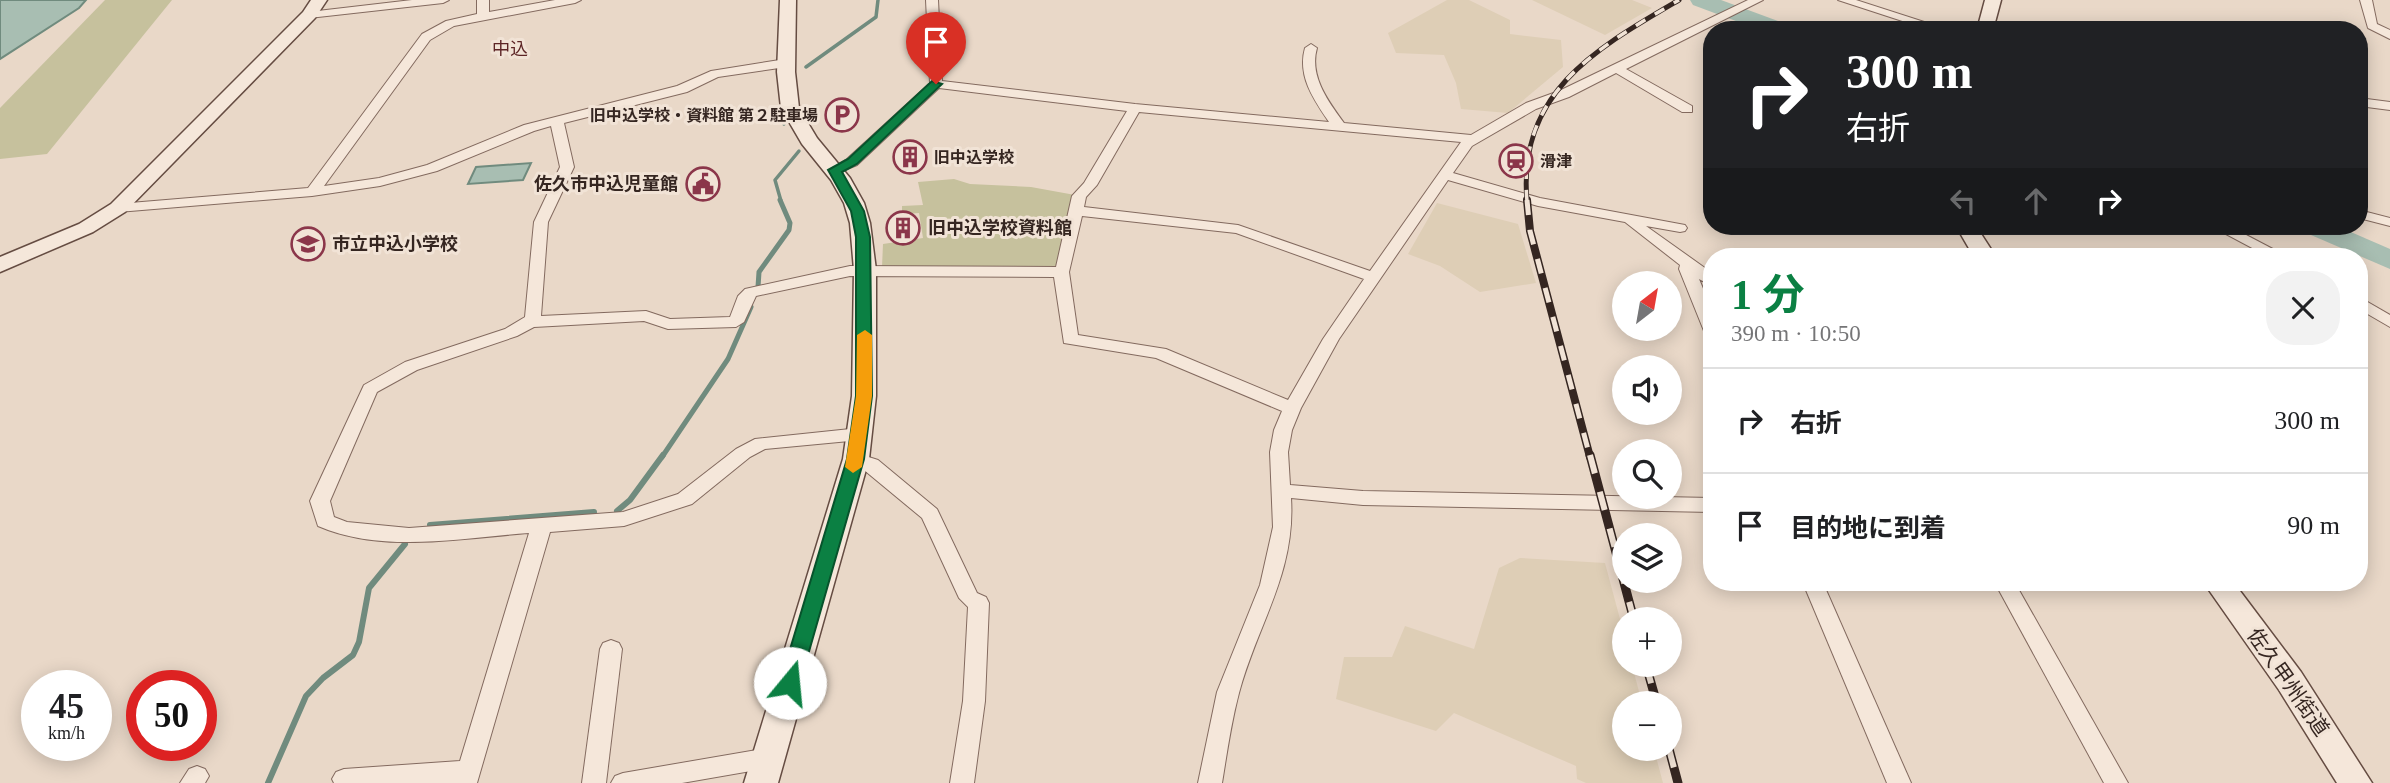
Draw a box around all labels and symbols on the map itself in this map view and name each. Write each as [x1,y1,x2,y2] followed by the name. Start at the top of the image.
[906,12.0,966,84] pin
[492,39,528,59] district label: 中込
[823,96,861,134] parking icon: 旧中込学校・資料館 第２駐車場
[590,106,818,124] place label: 旧中込学校・資料館 第２駐車場
[891,138,929,176] building icon: 旧中込学校
[1497,142,1535,180] station icon: 滑津
[934,149,1014,166] place label: 旧中込学校
[1540,153,1572,170] place label: 滑津
[684,165,722,203] public building icon: 佐久市中込児童館
[534,174,678,194] place label: 佐久市中込児童館
[884,209,922,247] building icon: 旧中込学校資料館
[928,218,1072,238] place label: 旧中込学校資料館
[289,225,327,263] school or university icon: 市立中込小学校
[332,234,458,254] place label: 市立中込小学校
[1612,271,1682,341] north arrow
[2242,624,2334,740] street label: 佐久甲州街道
[753,646,827,720] position arrow
[126,670,217,761] speed limit sign: 50

